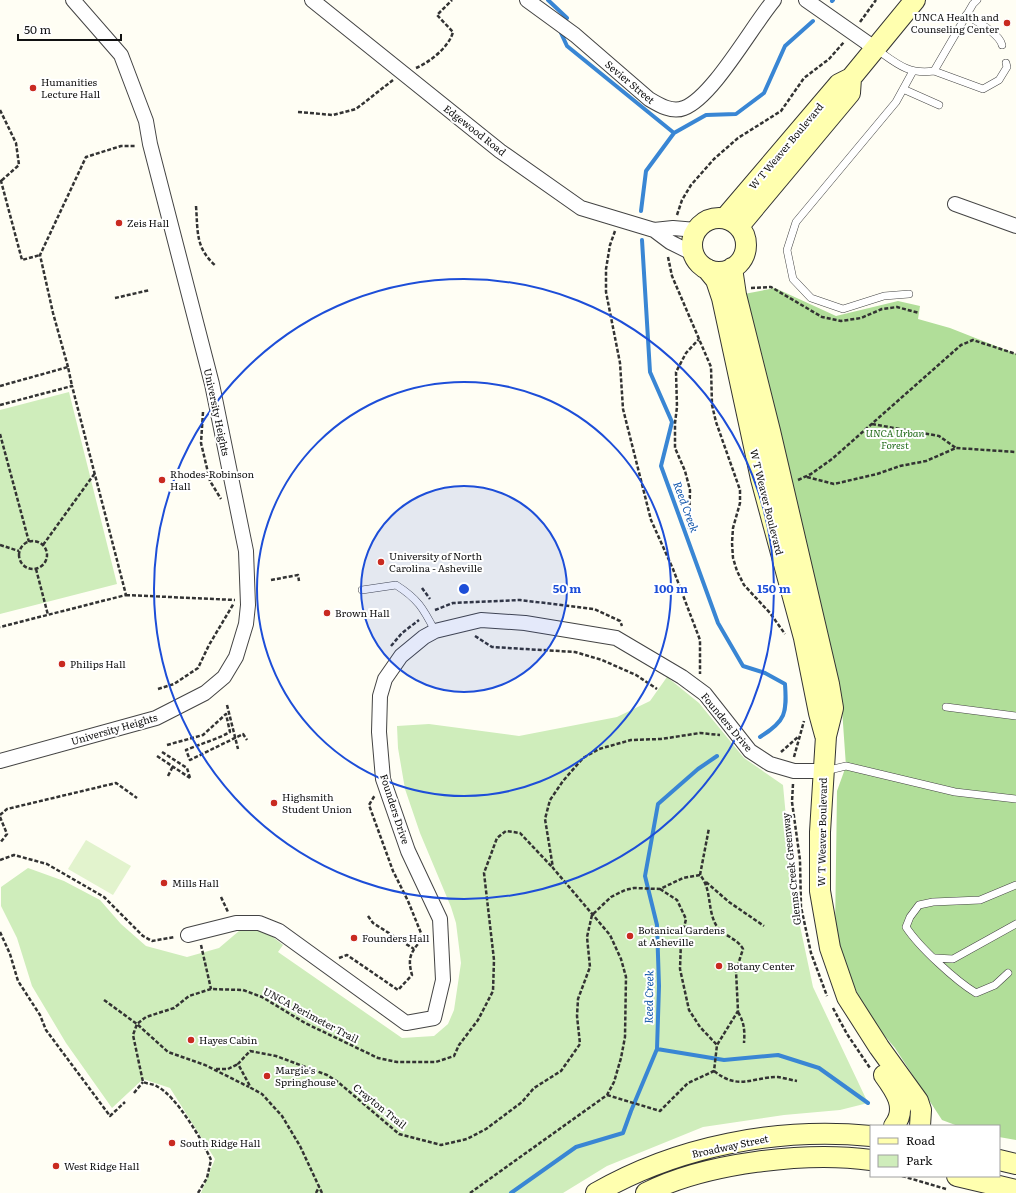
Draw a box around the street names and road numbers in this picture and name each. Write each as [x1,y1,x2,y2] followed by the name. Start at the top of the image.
[602,56,658,107] street label: Sevier Street
[745,99,826,192] street label: W T Weaver Boulevard
[441,100,510,159] street label: Edgewood Road
[201,367,234,458] street label: University Heights
[747,447,788,556] street label: W T Weaver Boulevard
[698,689,757,754] street label: Founders Drive
[69,709,159,748] street label: University Heights
[377,772,414,846] street label: Founders Drive
[813,777,830,887] street label: W T Weaver Boulevard
[777,812,804,926] street label: Glenns Creek Greenway
[261,983,362,1046] street label: UNCA Perimeter Trail
[350,1079,411,1132] street label: Crayton Trail
[690,1130,770,1161] street label: Broadway Street

